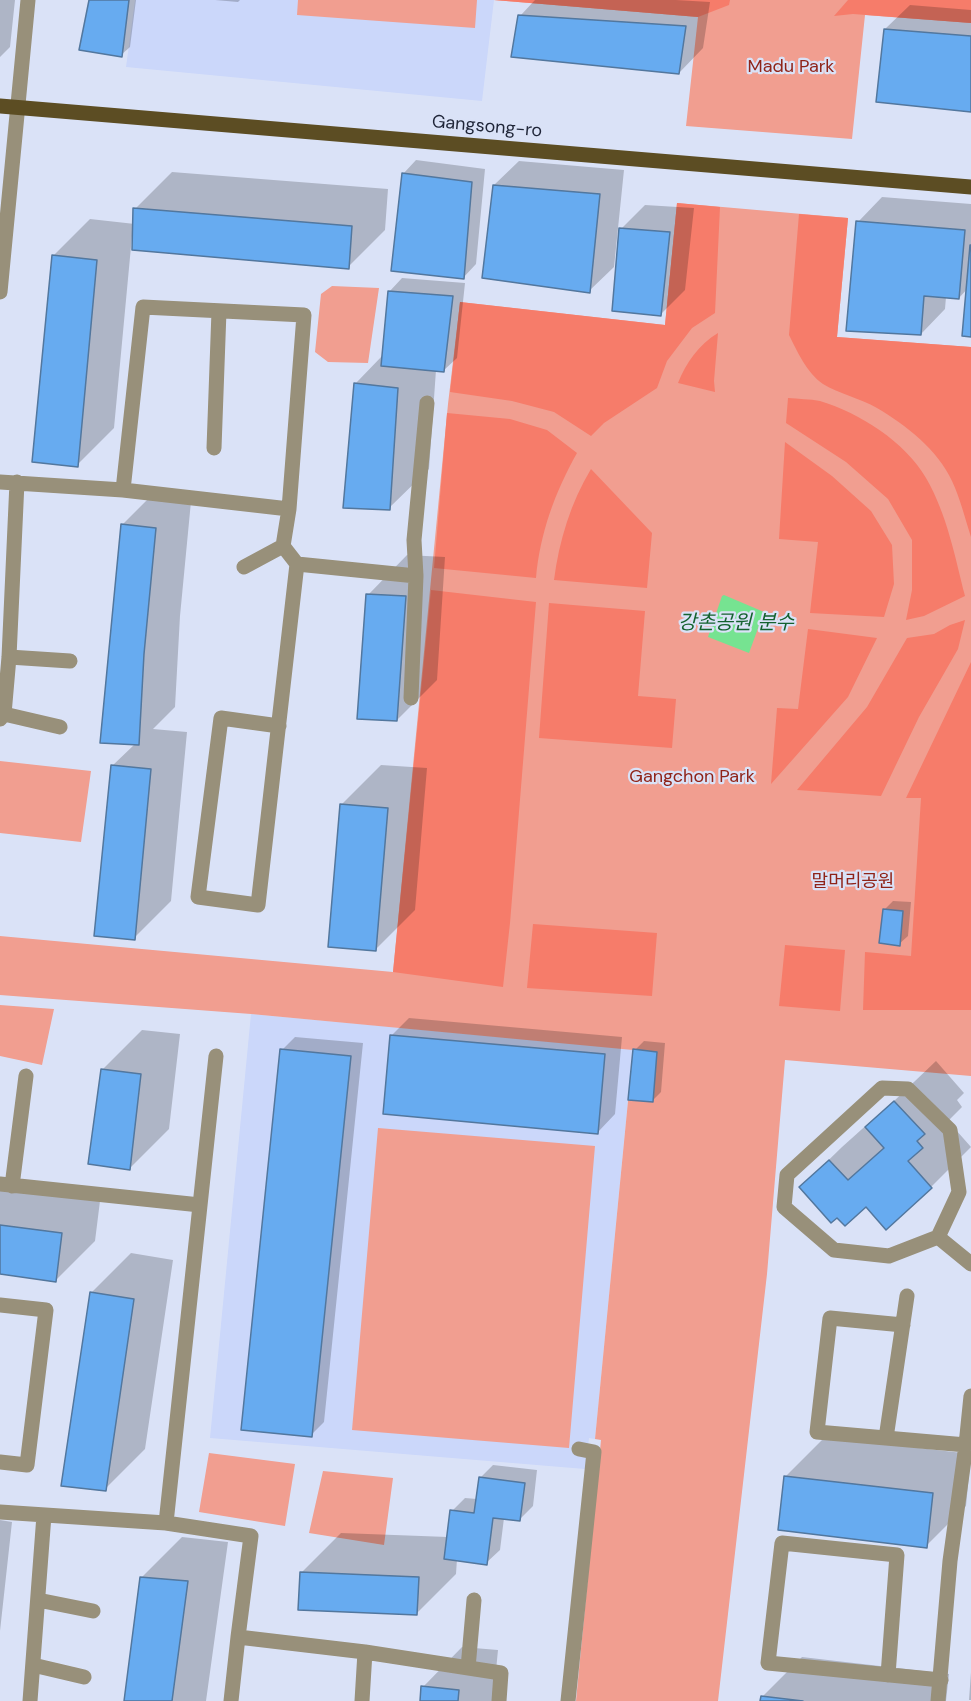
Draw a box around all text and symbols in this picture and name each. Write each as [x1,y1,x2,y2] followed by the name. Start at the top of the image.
[748,56,834,78] park label: Madu Park
[431,111,543,143] street label: Gangsong-ro
[678,612,794,636] water label: 강촌공원 분수
[629,766,755,788] park label: Gangchon Park
[812,871,894,893] park label: 말머리공원

